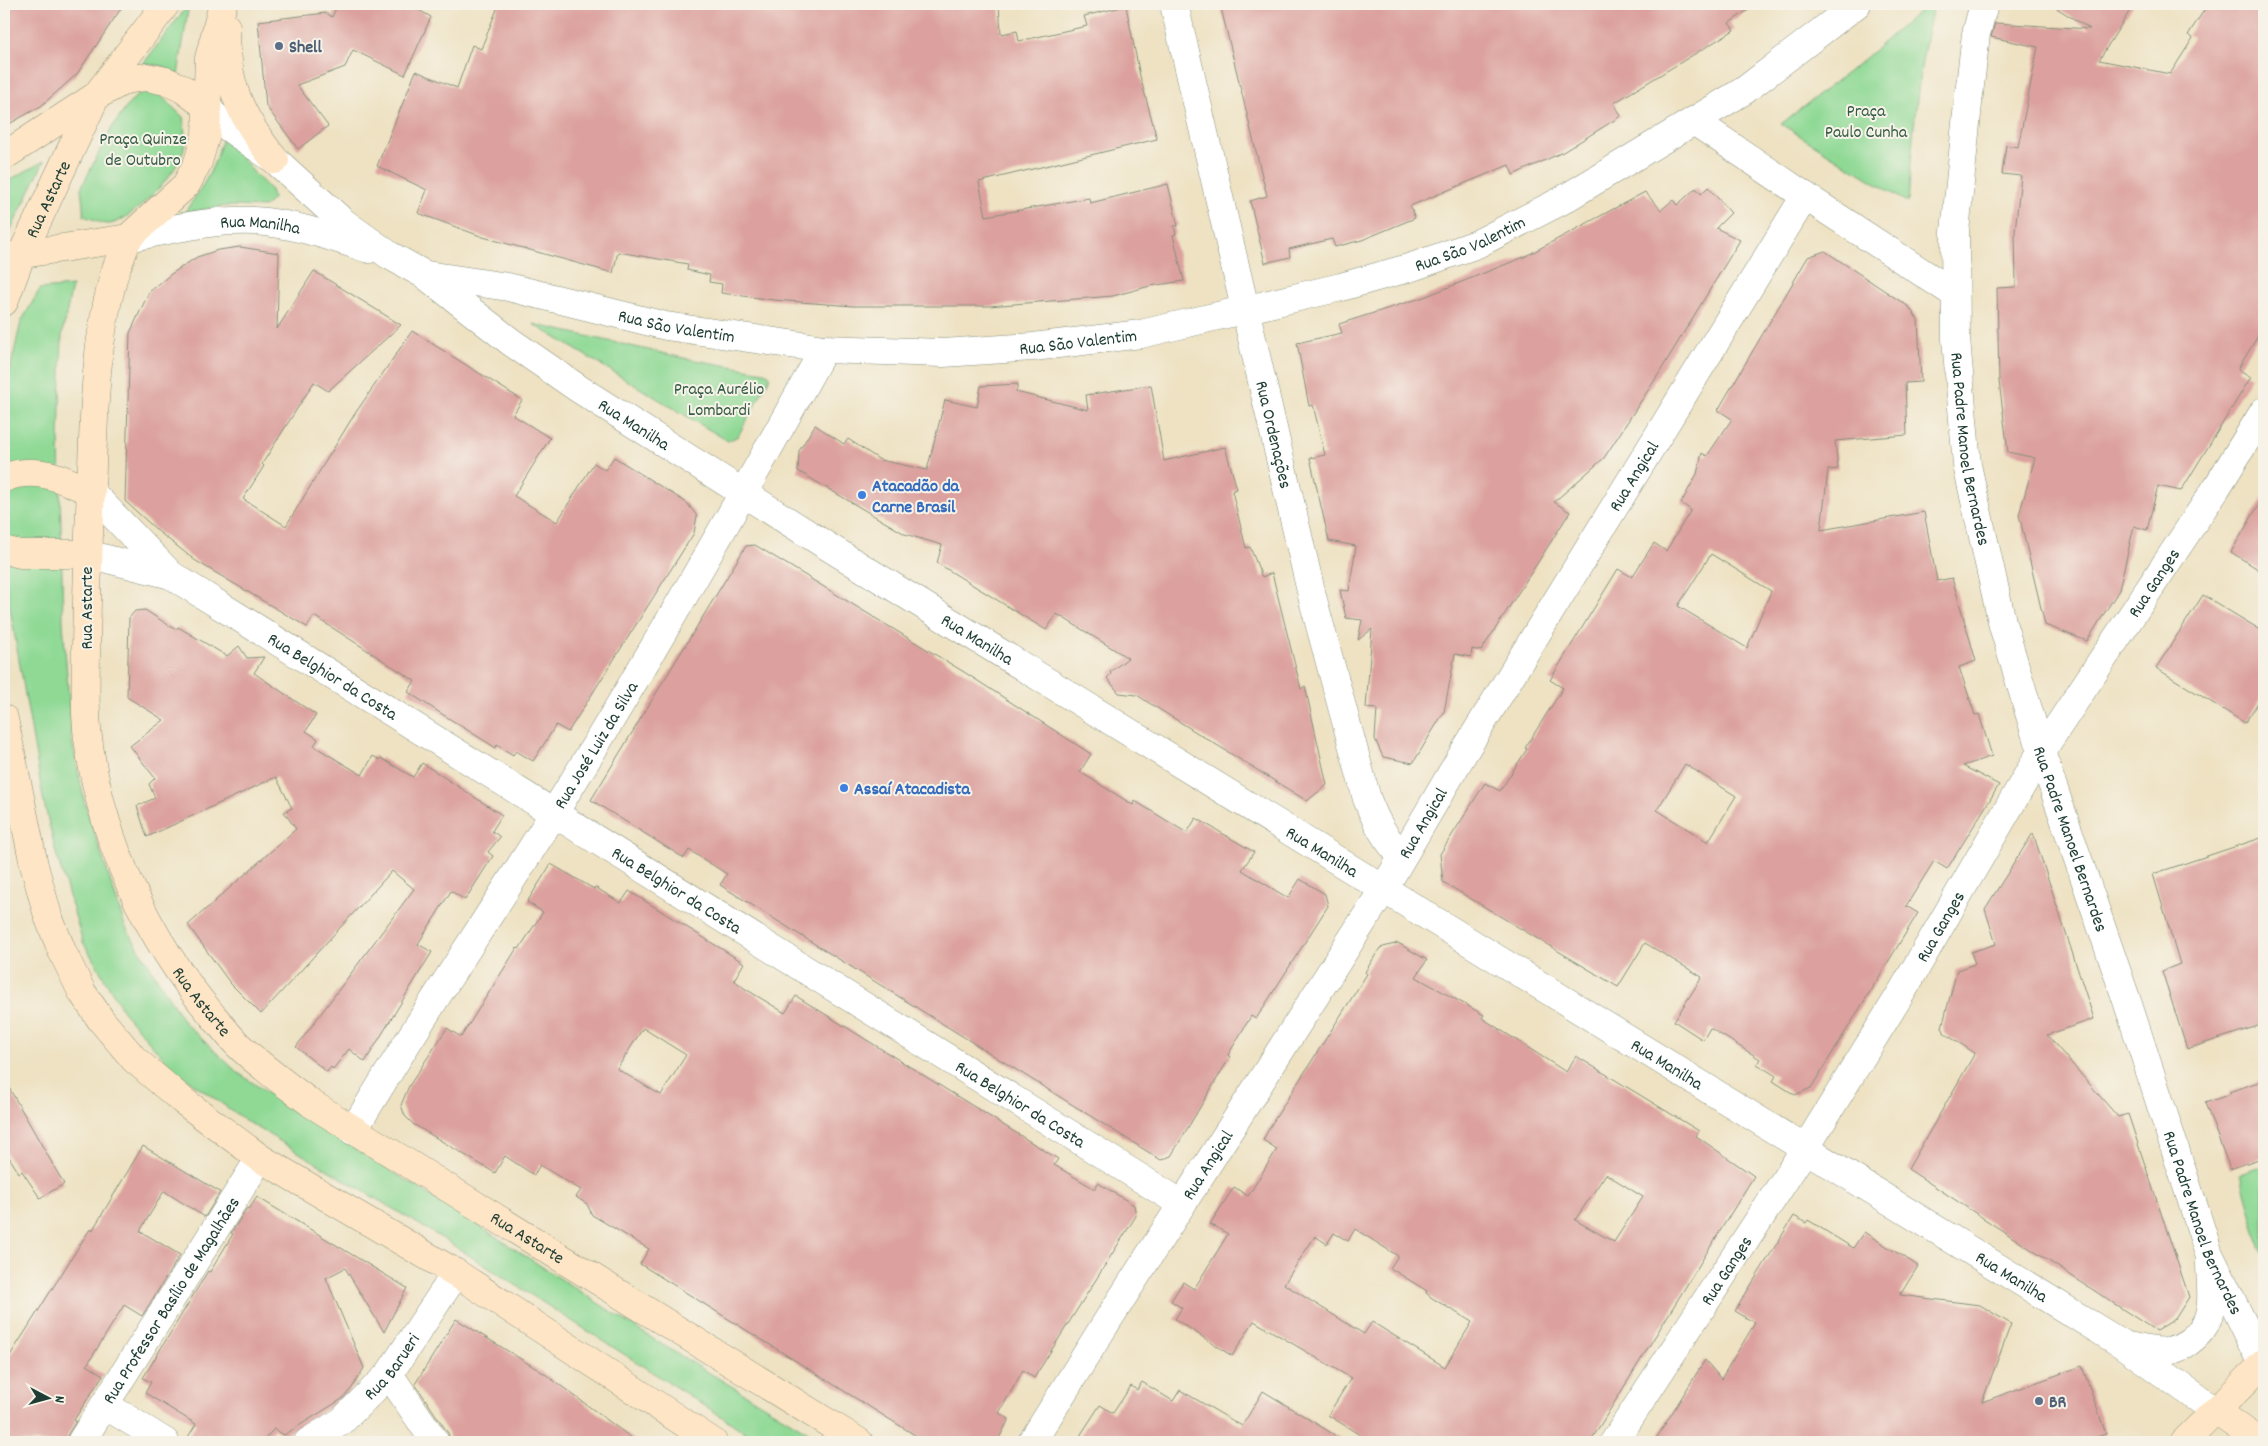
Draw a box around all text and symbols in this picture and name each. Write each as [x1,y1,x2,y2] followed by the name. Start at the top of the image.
[289,36,322,61] place label: Shell
[273,40,285,52] marker: Shell
[1825,100,1908,146] park label: Praça Paulo Cunha
[99,128,187,174] park label: Praça Quinze de Outubro
[21,157,79,243] street label: Rua Astarte
[219,211,303,243] street label: Rua Manilha
[1412,211,1531,280] street label: Rua São Valentim
[615,305,736,351] street label: Rua São Valentim
[1019,325,1139,363] street label: Rua São Valentim
[1942,351,1995,548] street label: Rua Padre Manoel Bernardes
[674,378,764,424] park label: Praça Aurélio Lombardi
[1247,379,1297,491] street label: Rua Ordenações
[592,394,674,459] street label: Rua Manilha
[1604,437,1667,517] street label: Rua Angical
[872,475,960,521] place label: Atacadão da Carne Brasil
[856,489,868,501] marker: Atacadão da Carne Brasil
[2123,544,2188,624] street label: Rua Ganges
[76,567,101,649] street label: Rua Astarte
[935,609,1018,673] street label: Rua Manilha
[262,628,402,728] street label: Rua Belghior da Costa
[549,677,646,815] street label: Rua José Luiz da Silva
[2025,744,2112,936] street label: Rua Padre Manoel Bernardes
[854,778,970,803] place label: Assaí Atacadista
[838,782,850,794] marker: Assaí Atacadista
[1394,783,1456,864] street label: Rua Angical
[1280,822,1362,886] street label: Rua Manilha
[606,842,746,942] street label: Rua Belghior da Costa
[1912,888,1972,968] street label: Rua Ganges
[164,963,236,1043] street label: Rua Astarte
[1625,1034,1707,1098] street label: Rua Manilha
[950,1056,1090,1156] street label: Rua Belghior da Costa
[1178,1126,1241,1206] street label: Rua Angical
[2155,1128,2247,1320] street label: Rua Padre Manoel Bernardes
[98,1193,247,1410] street label: Rua Professor Basílio de Magalhães
[485,1207,568,1272] street label: Rua Astarte
[1696,1232,1760,1311] street label: Rua Ganges
[1970,1247,2052,1310] street label: Rua Manilha
[360,1329,427,1407] street label: Rua Barueri
[22,1374,72,1424] north arrow
[2049,1391,2067,1416] place label: BR
[49,1395,69,1404] text: N
[2033,1395,2045,1407] marker: BR

